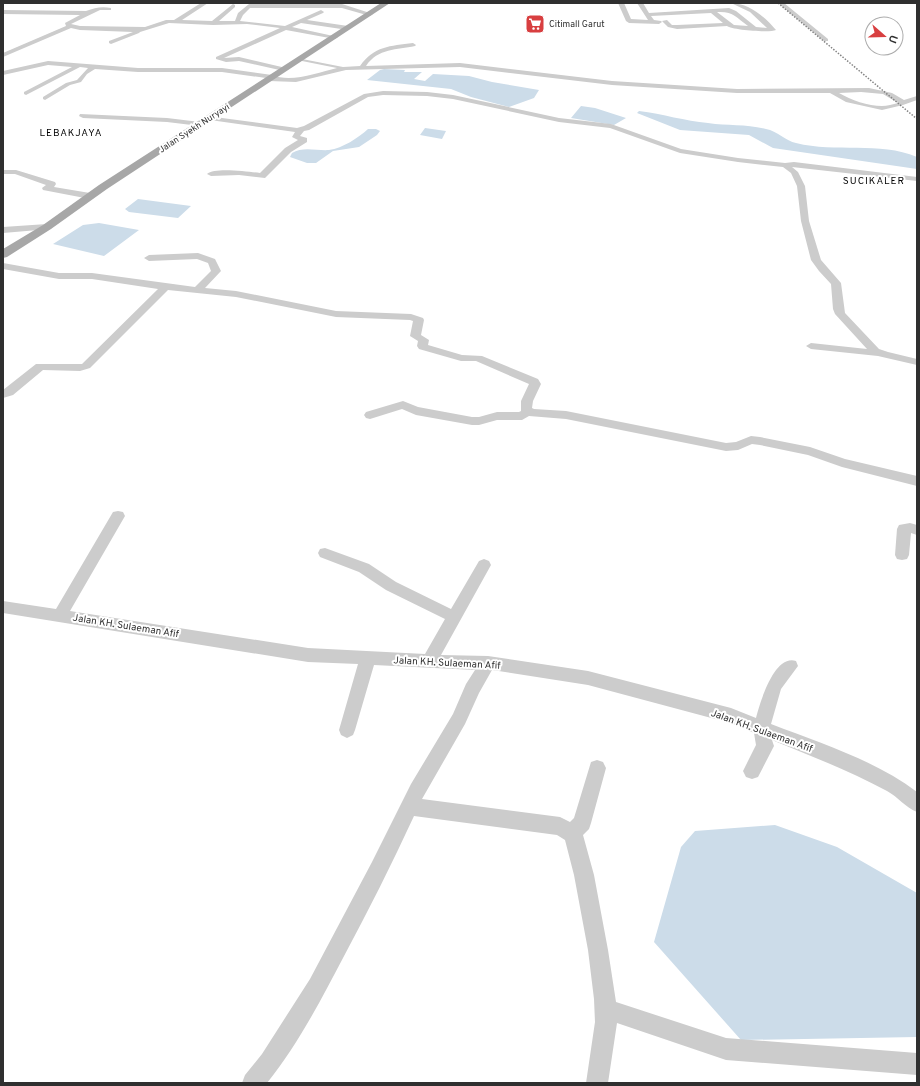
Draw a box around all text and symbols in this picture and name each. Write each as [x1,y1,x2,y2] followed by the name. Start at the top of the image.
[524,13,546,35] supermarket icon: Citimall Garut
[864,16,904,56] north arrow
[549,19,605,30] place label: Citimall Garut
[885,33,900,45] text: U
[157,101,232,155] street label: Jalan Syekh Nuryayi
[40,127,103,140] district label: LEBAKJAYA
[843,175,905,188] district label: SUCIKALER
[72,612,180,641] street label: Jalan KH. Sulaeman Afif
[393,654,502,673] street label: Jalan KH. Sulaeman Afif
[709,707,815,756] street label: Jalan KH. Sulaeman Afif

